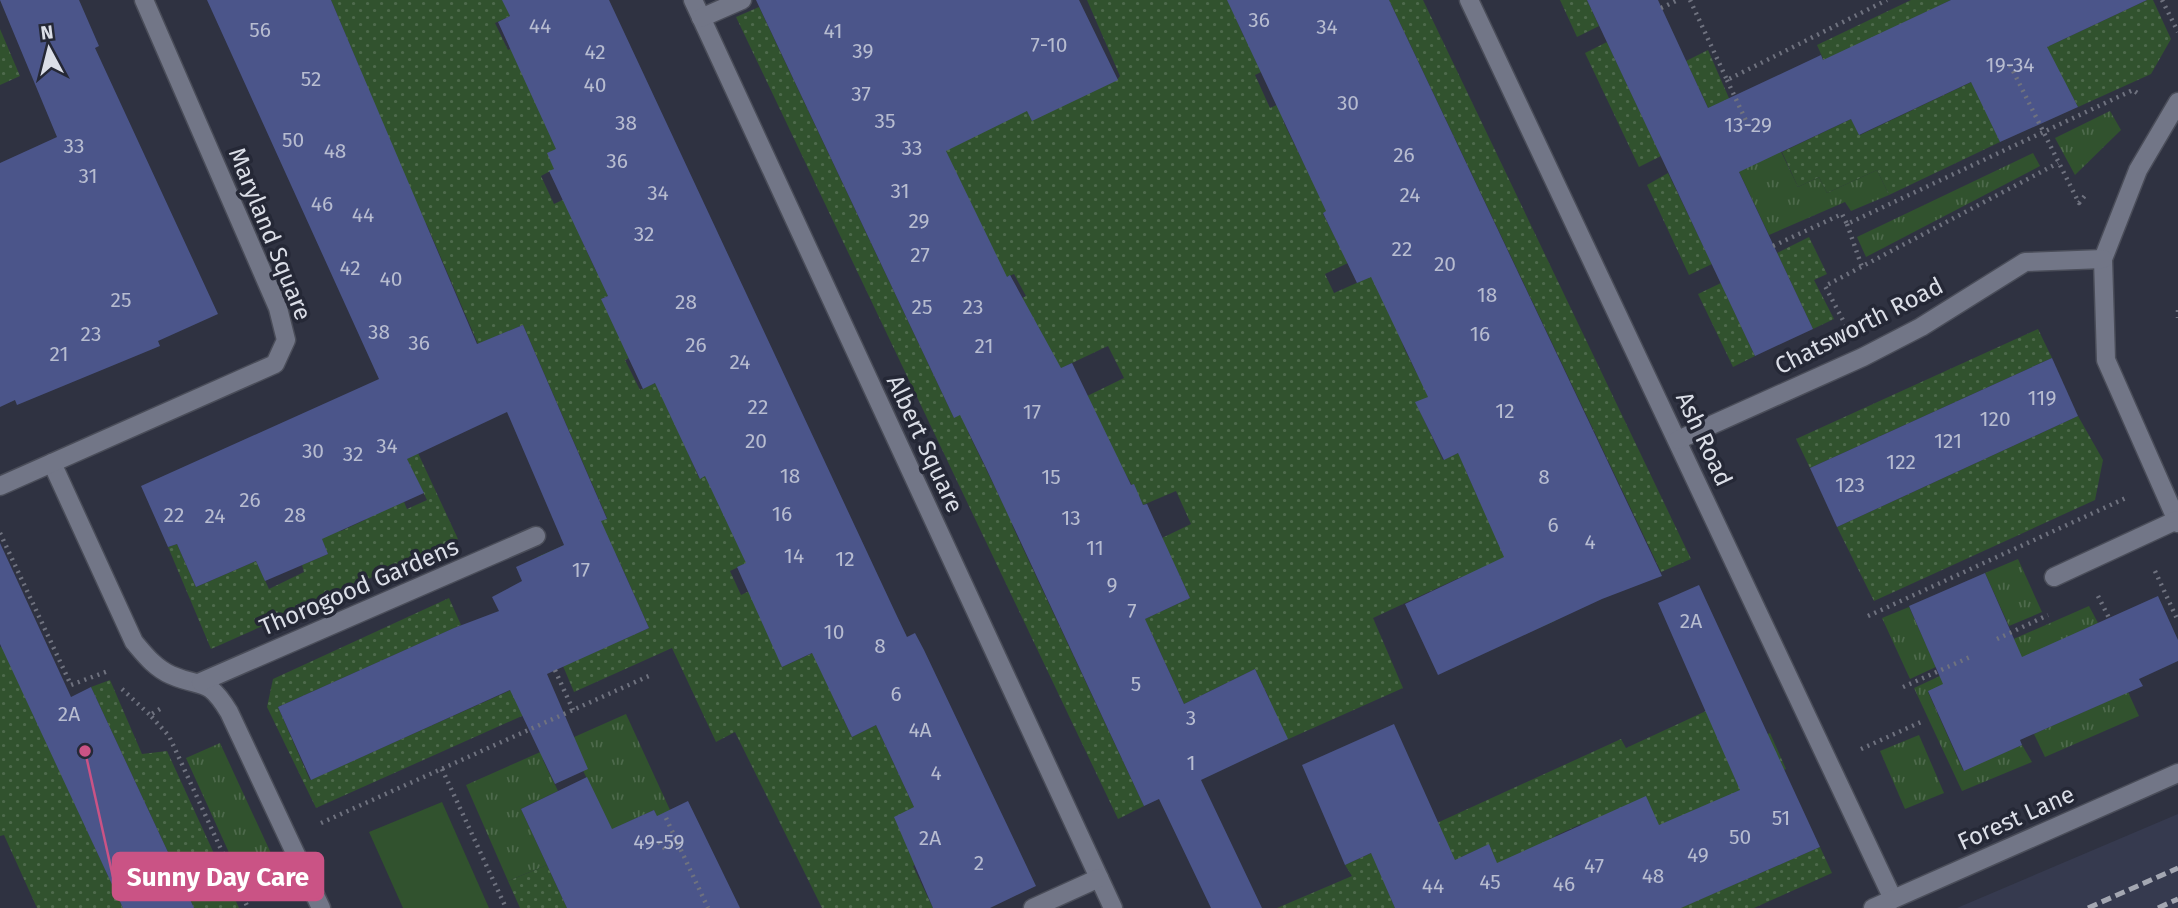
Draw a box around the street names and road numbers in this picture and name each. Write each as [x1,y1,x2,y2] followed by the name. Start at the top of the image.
[223,144,317,324] street label: Maryland Square
[1770,272,1948,380] street label: Chatsworth Road
[881,371,969,517] street label: Albert Square
[1670,387,1738,491] street label: Ash Road
[255,532,463,642] street label: Thorogood Gardens
[1953,780,2079,856] street label: Forest Lane

